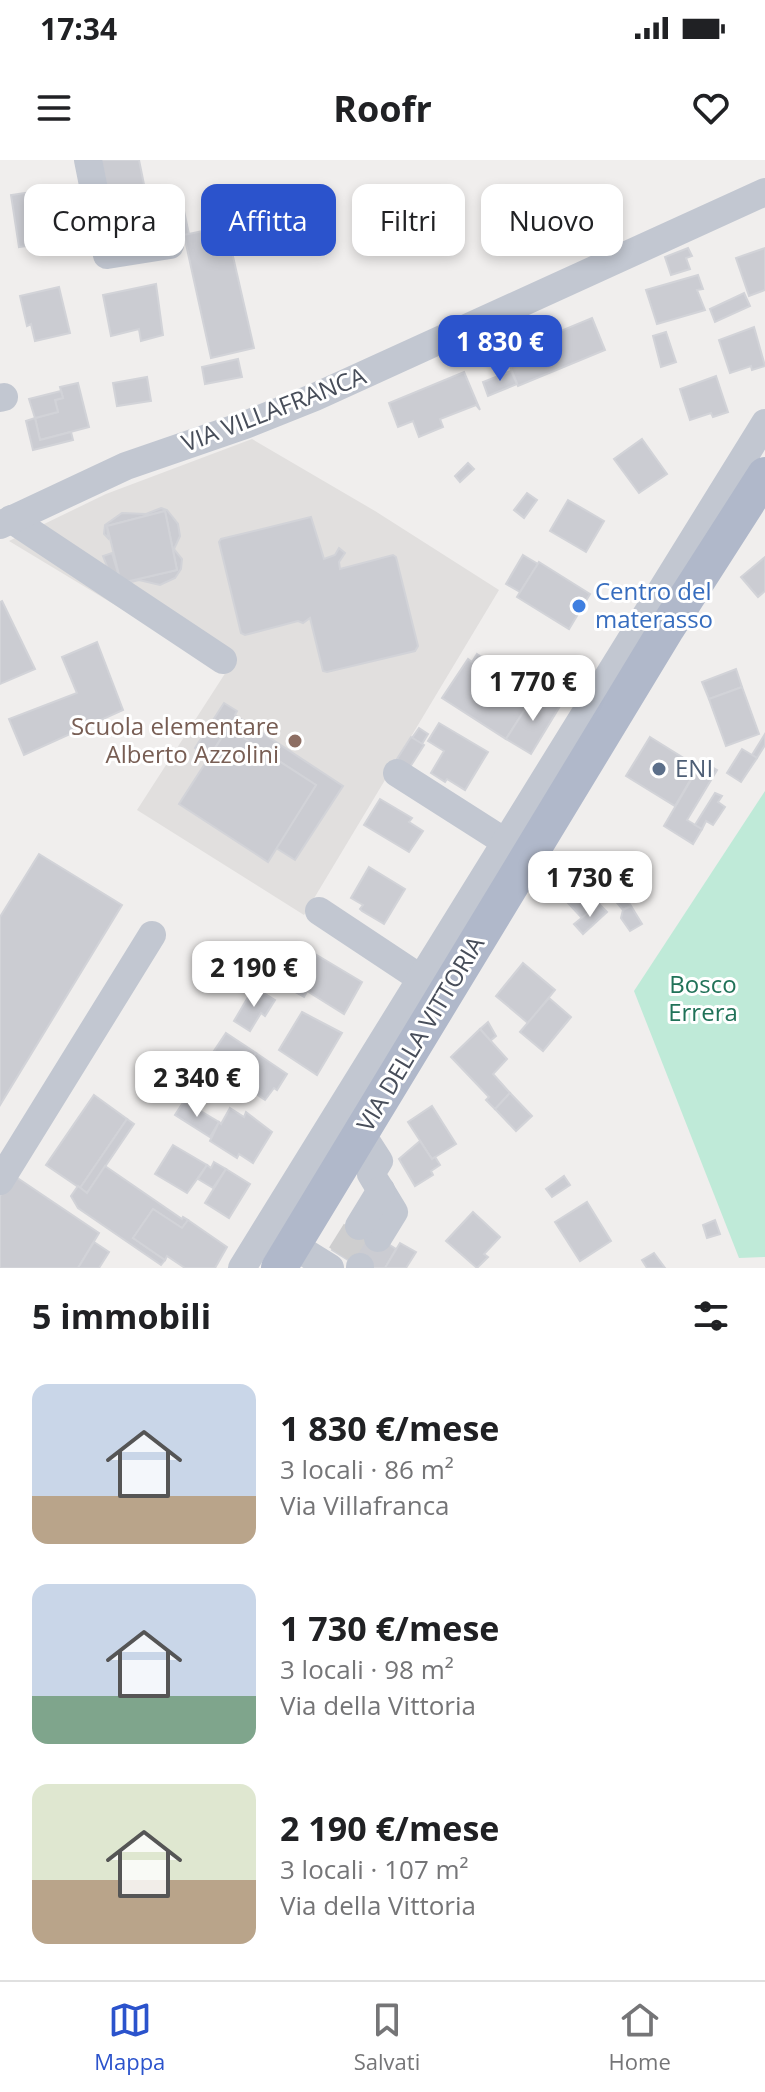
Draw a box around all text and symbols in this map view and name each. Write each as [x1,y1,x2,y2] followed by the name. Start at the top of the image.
[40,8,117,49] text: 17:34
[333,84,432,133] text: Roofr
[32,86,76,130] icon: menu
[689,86,733,130] icon: heart
[24,184,185,256] chip: Compra
[201,184,336,256] chip: Affitta
[352,184,465,256] chip: Filtri
[481,184,623,256] chip: Nuovo
[426,315,574,383] pin: 1 830 €
[456,323,544,359] text: 1 830 €
[177,358,371,459] street label: VIA VILLAFRANCA
[595,574,713,635] place label: Centro del materasso
[570,597,588,615] marker: Centro del materasso
[459,655,607,723] pin: 1 770 €
[489,663,577,699] text: 1 770 €
[71,709,279,770] place label: Scuola elementare Alberto Azzolini
[286,732,304,750] marker: Scuola elementare Alberto Azzolini
[675,751,713,784] place label: ENI
[650,760,668,778] marker: ENI
[516,851,664,919] pin: 1 730 €
[546,859,634,895] text: 1 730 €
[348,929,492,1137] street label: VIA DELLA VITTORIA
[180,941,328,1009] pin: 2 190 €
[210,949,298,985] text: 2 190 €
[668,967,738,1028] park label: Bosco Errera
[123,1051,271,1119] pin: 2 340 €
[153,1059,241,1095] text: 2 340 €
[32,1293,211,1339] text: 5 immobili
[689,1294,733,1338] icon: filters
[280,1405,499,1451] text: 1 830 €/mese
[96,1416,192,1512] icon: home
[280,1451,454,1487] text: 3 locali · 86 m²
[280,1487,450,1523] text: Via Villafranca
[280,1605,499,1651] text: 1 730 €/mese
[96,1616,192,1712] icon: home
[280,1651,454,1687] text: 3 locali · 98 m²
[280,1687,476,1723] text: Via della Vittoria
[280,1805,499,1851] text: 2 190 €/mese
[96,1816,192,1912] icon: home
[280,1851,469,1887] text: 3 locali · 107 m²
[280,1887,476,1923] text: Via della Vittoria
[94,1998,165,2076] tab: Mappa
[354,1998,420,2076] tab: Salvati
[609,1998,671,2076] tab: Home

